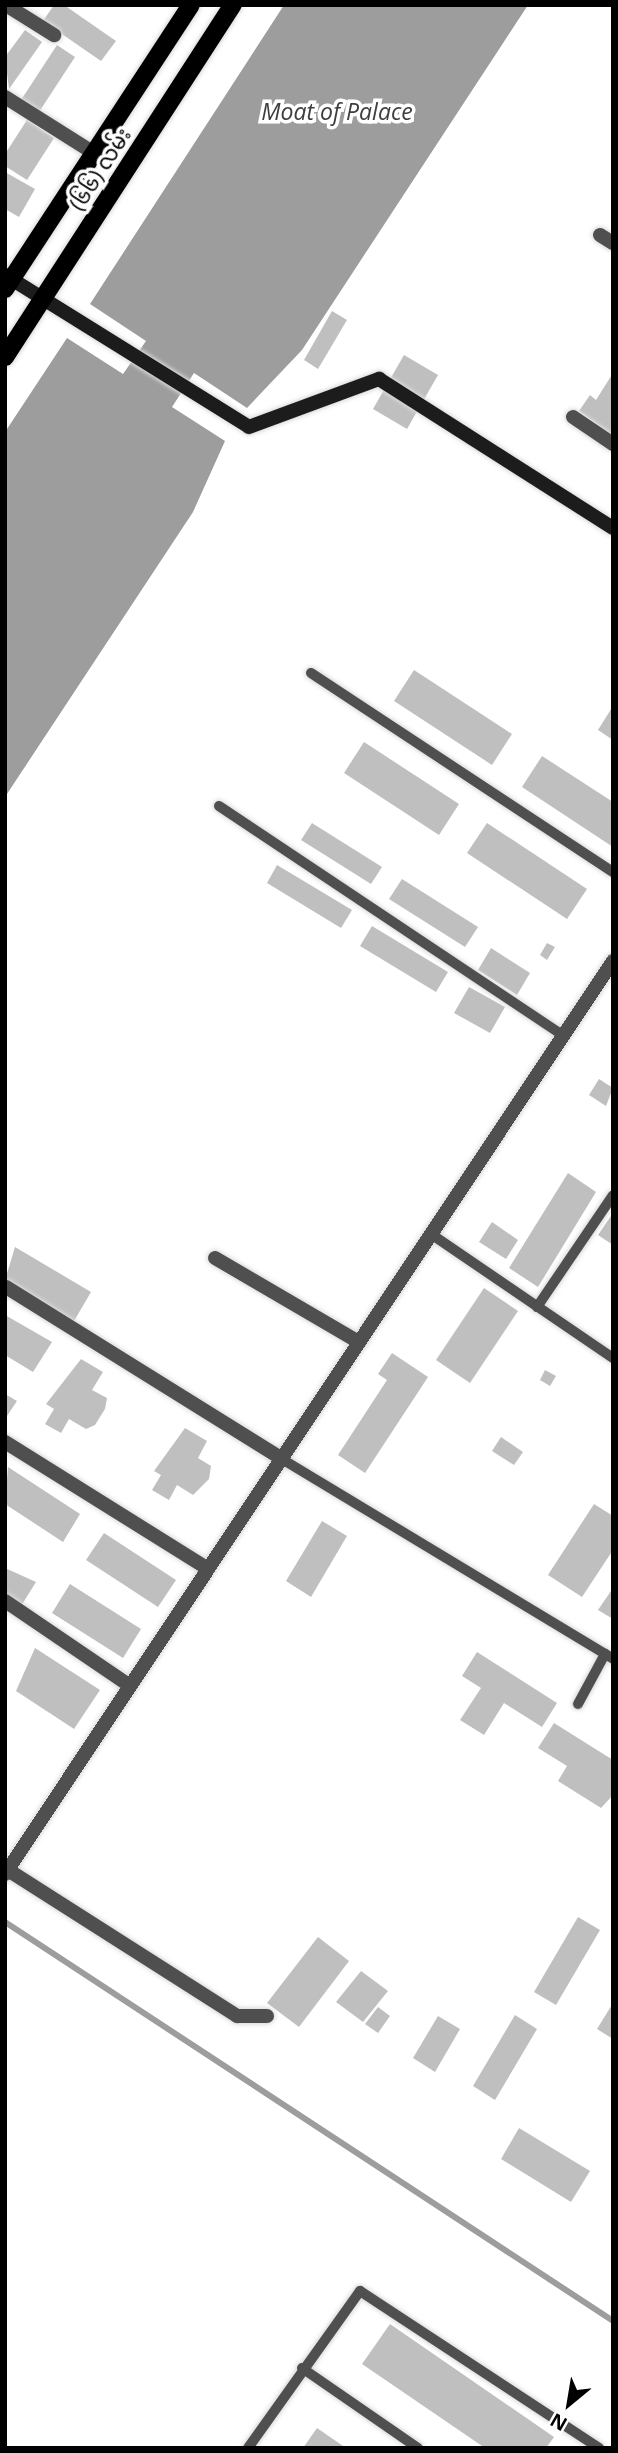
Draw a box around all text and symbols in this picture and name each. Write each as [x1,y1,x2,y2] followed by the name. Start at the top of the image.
[261,97,413,125] water label: Moat of Palace
[64,123,136,215] street label: (၆၆) လမ်း
[534,2369,604,2439] north arrow
[545,2407,572,2437] text: N

